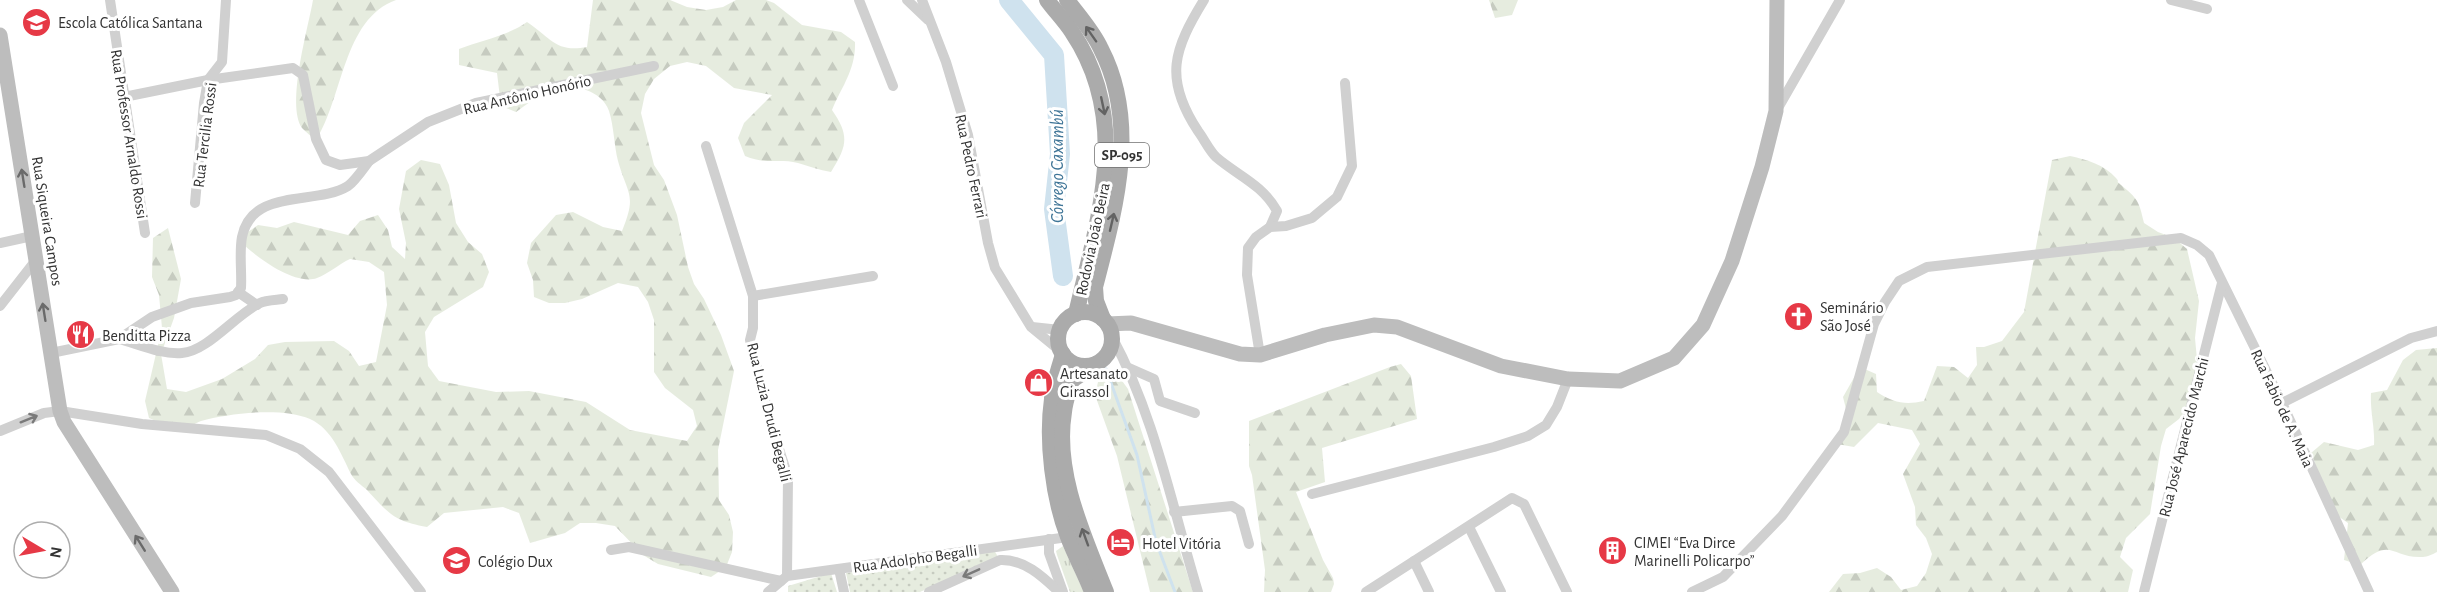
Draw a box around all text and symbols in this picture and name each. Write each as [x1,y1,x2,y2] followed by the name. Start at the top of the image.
[21,6,53,38] school or university icon: Escola Católica Santana
[58,15,203,31] place label: Escola Católica Santana
[1085,26,1097,42] one-way arrow
[108,48,150,220] street label: Rua Professor Arnaldo Rossi
[462,72,593,117] street label: Rua Antônio Honório
[191,82,219,189] street label: Rua Tercilia Rossi
[1097,96,1109,115] one-way arrow
[1049,109,1067,223] water label: Córrego Caxambú
[952,113,990,220] street label: Rua Pedro Ferrari
[1095,143,1149,167] road number: SP-095
[29,155,65,287] street label: Rua Siqueira Campos
[17,168,28,188] one-way arrow
[1073,181,1113,297] street label: Rodovia João Beira
[1106,213,1118,232] one-way arrow
[1783,300,1815,332] church icon: Seminário São José
[1820,300,1884,334] place label: Seminário São José
[38,303,49,323] one-way arrow
[65,319,97,351] restaurant icon: Benditta Pizza
[102,328,191,344] place label: Benditta Pizza
[744,341,794,484] street label: Rua Luzia Drudi Begalli
[2248,347,2316,470] street label: Rua Fabio de A. Maia
[2156,356,2212,519] street label: Rua José Aparecido Marchi
[1023,366,1055,398] shop icon: Artesanato Girassol
[1060,366,1128,400] place label: Artesanato Girassol
[20,413,38,424] one-way arrow
[12,520,72,580] north arrow
[1105,527,1137,559] hotel icon: Hotel Vitória
[1079,528,1090,547] one-way arrow
[134,534,147,551] one-way arrow
[1597,535,1629,567] building icon: CIMEI “Eva Dirce Marinelli Policarpo”
[1634,535,1755,569] place label: CIMEI “Eva Dirce Marinelli Policarpo”
[1142,536,1221,552] place label: Hotel Vitória
[852,542,978,576] street label: Rua Adolpho Begalli
[441,545,473,577] school or university icon: Colégio Dux
[47,546,65,559] text: N
[478,554,553,570] place label: Colégio Dux
[963,567,981,579] one-way arrow

